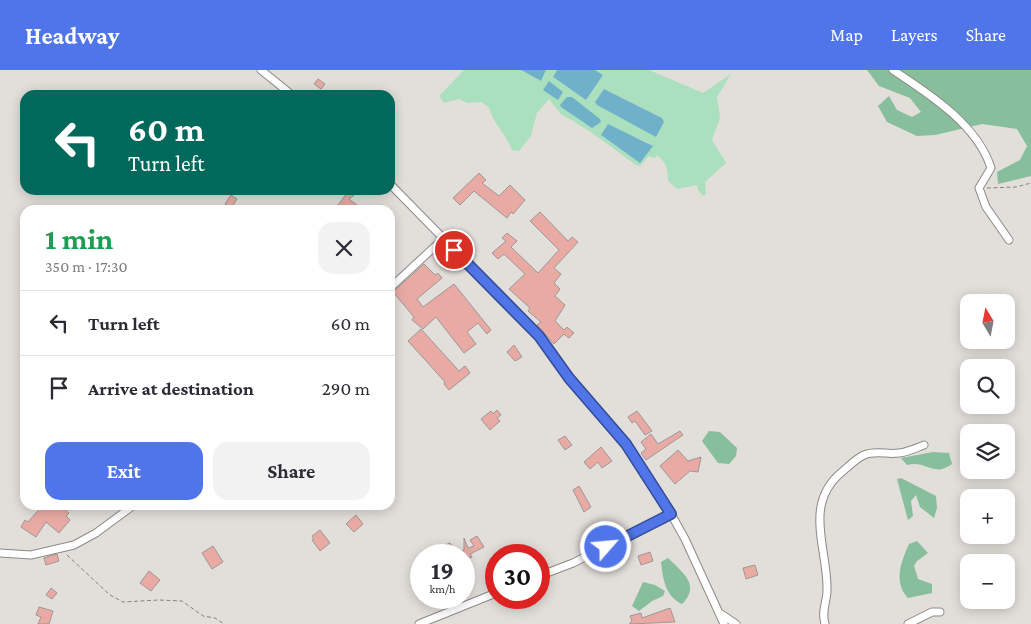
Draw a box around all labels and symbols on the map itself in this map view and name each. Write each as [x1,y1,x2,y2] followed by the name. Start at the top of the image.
[433,229,475,271] pin
[960,294,1015,349] north arrow
[579,520,631,572] position arrow
[485,544,550,609] speed limit sign: 30

